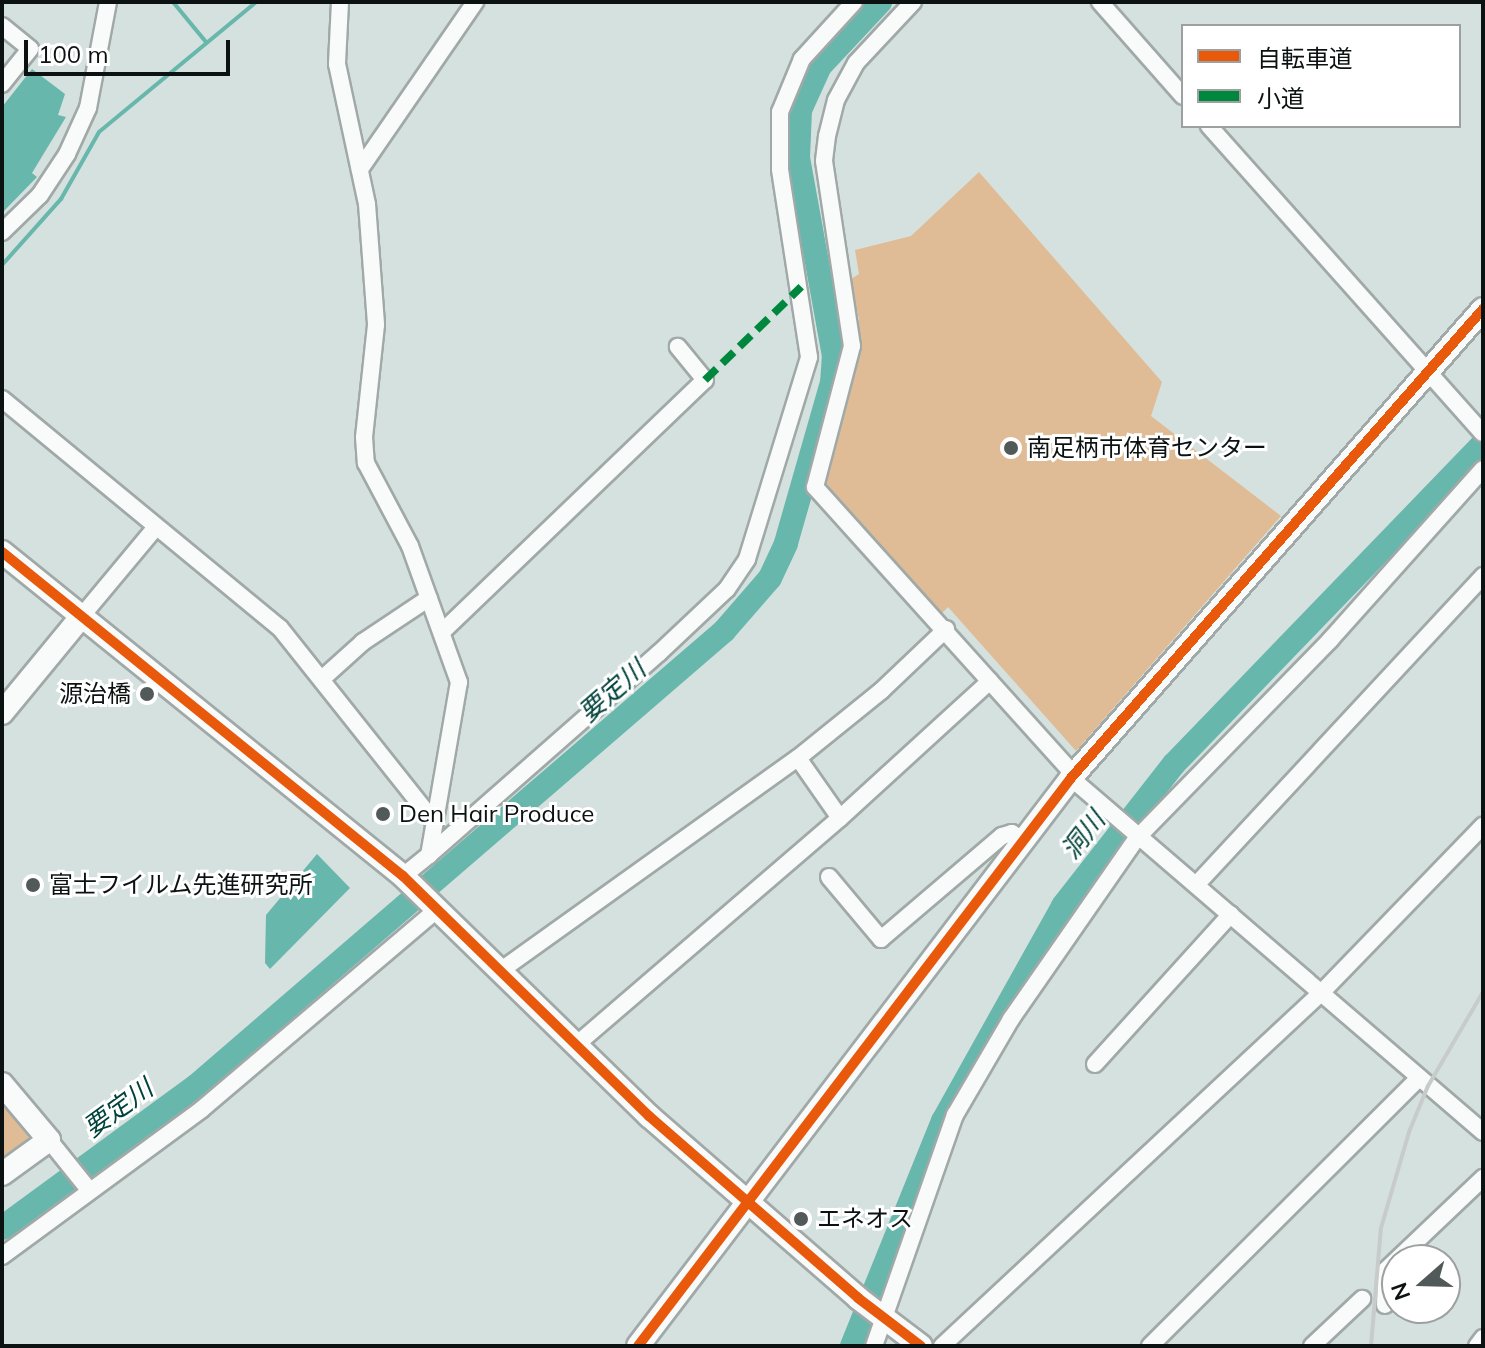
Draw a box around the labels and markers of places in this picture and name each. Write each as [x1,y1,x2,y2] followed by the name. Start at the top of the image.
[1027,434,1267,462] place label: 南足柄市体育センター
[1002,439,1020,457] marker: 南足柄市体育センター
[59,680,131,708] place label: 源治橋
[138,685,156,703] marker: 源治橋
[399,800,594,828] place label: Den Hair Produce
[374,805,392,823] marker: Den Hair Produce
[49,871,313,899] place label: 富士フイルム先進研究所
[24,876,42,894] marker: 富士フイルム先進研究所
[817,1205,913,1233] place label: エネオス
[792,1210,810,1228] marker: エネオス

